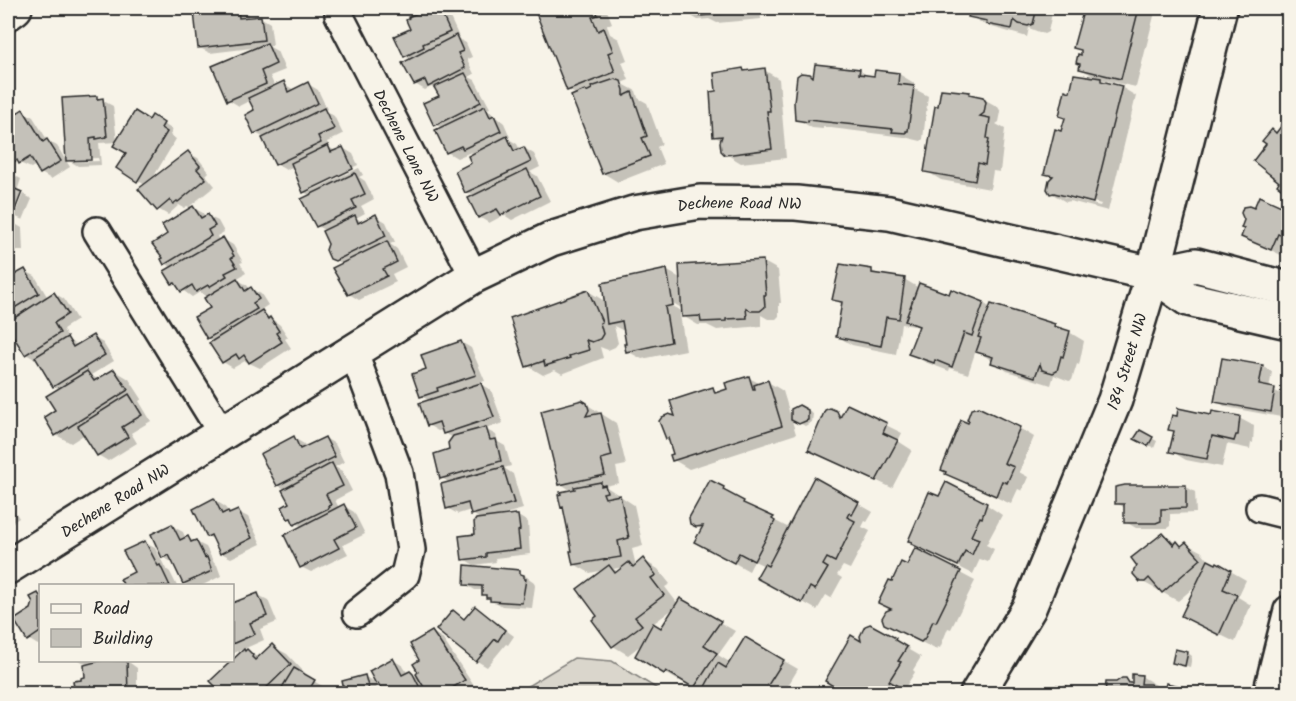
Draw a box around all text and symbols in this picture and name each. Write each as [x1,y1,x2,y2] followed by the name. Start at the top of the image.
[366,85,445,207] street label: Dechene Lane NW
[676,191,802,220] street label: Dechene Road NW
[1101,310,1155,414] street label: 184 Street NW
[56,458,175,545] street label: Dechene Road NW
[39,584,234,662] legend
[93,595,130,624] text: Road
[93,625,153,654] text: Building

